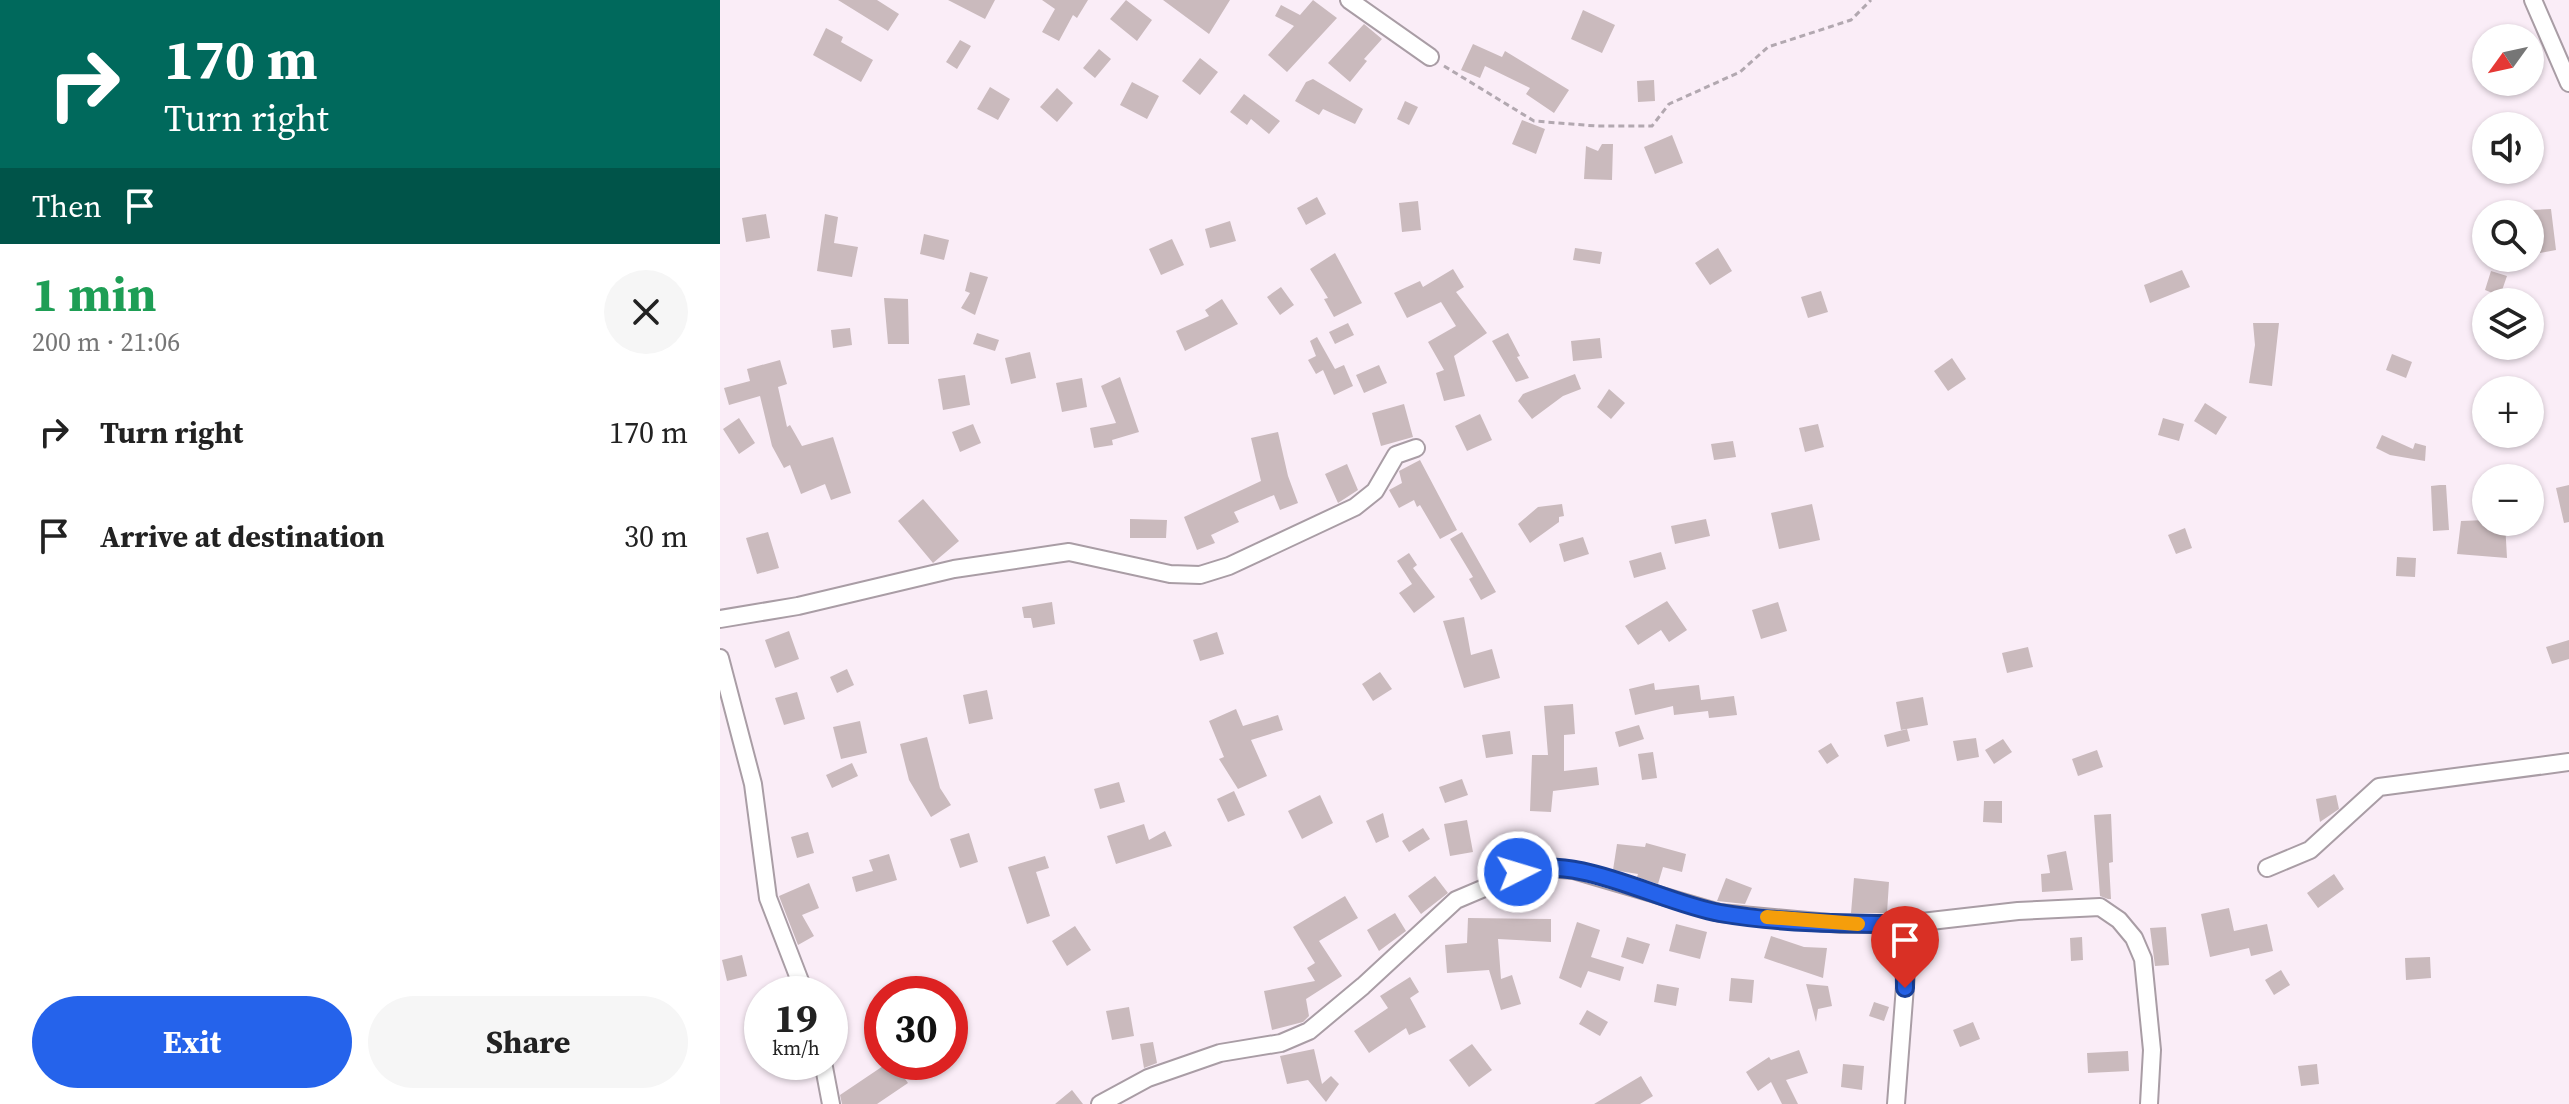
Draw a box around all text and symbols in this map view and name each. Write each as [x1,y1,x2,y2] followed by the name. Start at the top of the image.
[164,21,318,98] text: 170 m
[2472,24,2544,96] north arrow
[2472,24,2544,536] map controls
[32,32,136,136] icon: right
[164,94,329,143] text: Turn right
[2472,112,2544,184] button: sound
[118,184,162,228] icon: arrive
[32,186,102,227] text: Then
[2472,200,2544,272] button: search
[32,261,157,327] text: 1 min
[604,270,688,354] button: close
[2472,288,2544,360] button: layers
[32,324,180,360] text: 200 m · 21:06
[2472,376,2544,448] button: +
[32,410,76,454] icon: right
[100,412,243,453] text: Turn right
[609,412,688,453] text: 170 m
[2472,464,2544,536] button: −
[32,514,76,558] icon: arrive
[100,516,385,557] text: Arrive at destination
[624,516,688,557] text: 30 m
[1476,830,1560,914] position arrow
[1871,906,1939,988] pin
[1883,918,1927,962] icon: arrive
[864,976,968,1080] speed limit sign: 30
[774,991,818,1045] text: 19
[32,996,352,1088] button: Exit
[368,996,688,1088] button: Share
[772,1034,820,1062] text: km/h

